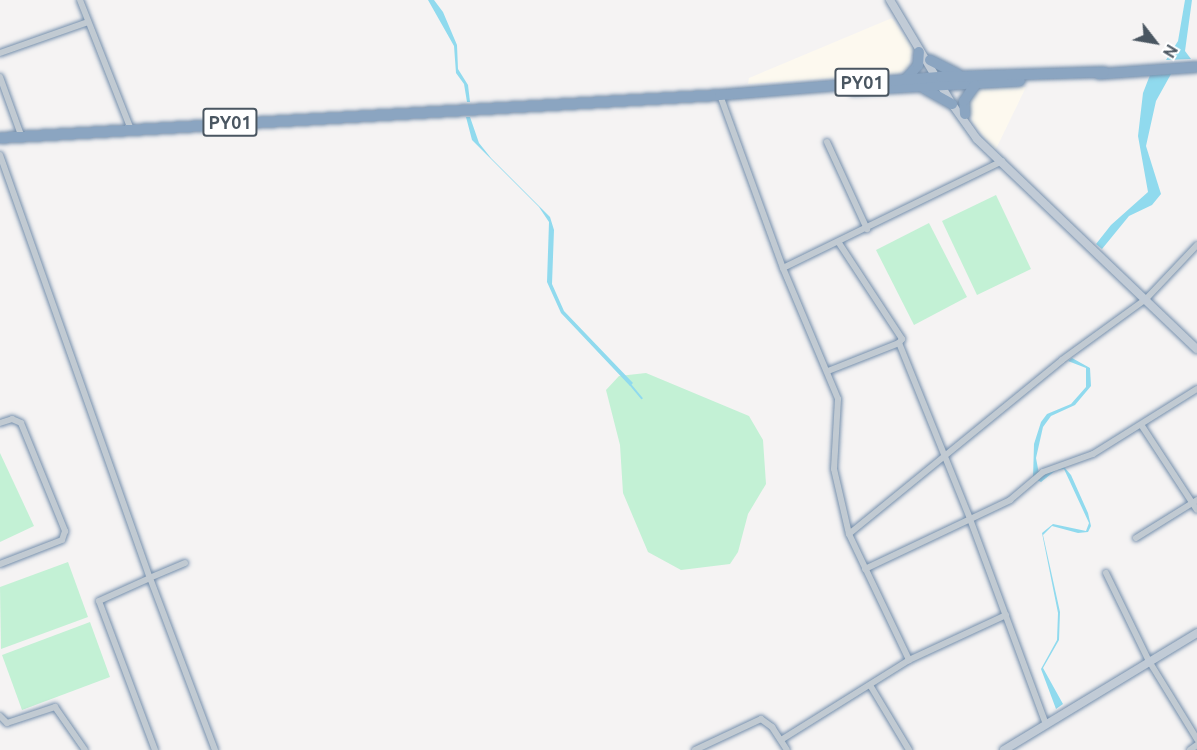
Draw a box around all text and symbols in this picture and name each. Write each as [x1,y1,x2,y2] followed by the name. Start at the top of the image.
[1125,12,1185,72] north arrow
[1160,42,1181,61] text: N
[834,67,890,97] road number: PY01
[202,107,258,137] road number: PY01

